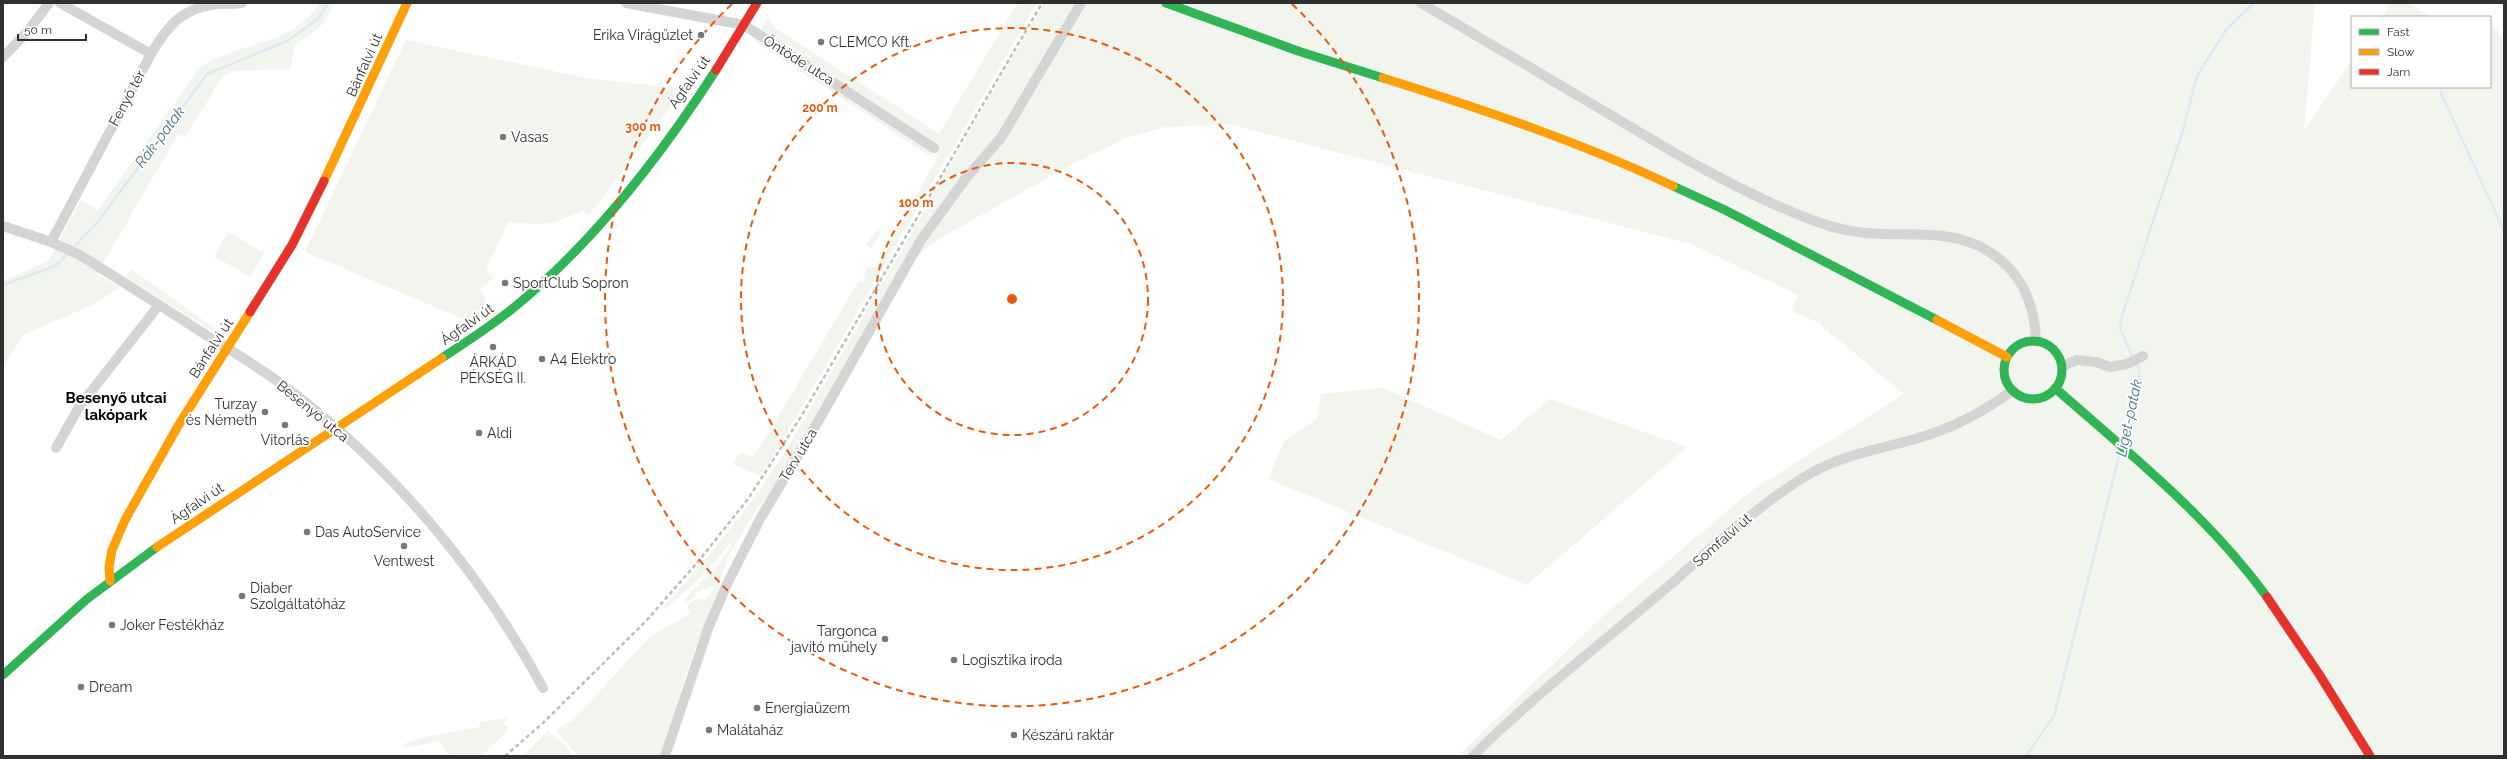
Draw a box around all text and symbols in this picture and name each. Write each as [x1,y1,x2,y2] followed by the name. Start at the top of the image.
[18,16,86,42] scale bar
[2351,16,2491,88] legend
[24,23,52,37] text: 50 m
[2387,25,2410,39] text: Fast
[593,27,693,43] place label: Erika Virágüzlet
[343,30,385,99] street label: Bánfalvi út
[696,30,706,40] marker: Erika Virágüzlet
[761,30,838,88] street label: Öntöde utca
[829,34,912,50] place label: CLEMCO Kft.
[816,37,826,47] marker: CLEMCO Kft.
[2387,45,2414,59] text: Slow
[664,52,713,111] street label: Ágfalvi út
[2387,65,2410,79] text: Jam
[106,67,148,129] street label: Fenyő tér
[802,101,838,115] text: 200 m
[131,103,189,171] water label: Rák-patak
[625,120,661,134] text: 300 m
[511,129,549,145] place label: Vasas
[498,132,508,142] marker: Vasas
[899,196,933,210] text: 100 m
[513,275,629,291] place label: SportClub Sopron
[500,278,510,288] marker: SportClub Sopron
[1005,292,1019,306] centre of rings
[437,299,497,348] street label: Ágfalvi út
[186,315,236,381] street label: Bánfalvi út
[488,342,498,352] marker: ÁRKÁD PÉKSÉG II.
[550,351,616,367] place label: A4 Elektro
[460,353,526,386] place label: ÁRKÁD PÉKSÉG II.
[537,354,547,364] marker: A4 Elektro
[274,377,352,445] street label: Besenyő utca
[2112,378,2146,458] water label: Liget-patak
[66,389,166,424] district label: Besenyő utcai lakópark
[186,396,257,428] place label: Turzay és Németh
[260,407,270,417] marker: Turzay és Németh
[280,420,290,430] marker: Vitorlás
[487,425,512,441] place label: Aldi
[776,426,820,484] street label: Terv utca
[474,428,484,438] marker: Aldi
[261,432,310,448] place label: Vitorlás
[167,478,227,527] street label: Ágfalvi út
[1689,510,1755,570] street label: Somfalvi út
[315,524,421,540] place label: Das AutoService
[302,527,312,537] marker: Das AutoService
[399,541,409,551] marker: Ventwest
[374,553,434,569] place label: Ventwest
[250,580,345,612] place label: Diaber Szolgáltatóház
[237,591,247,601] marker: Diaber Szolgáltatóház
[120,617,224,633] place label: Joker Festékház
[107,620,117,630] marker: Joker Festékház
[789,623,877,655] place label: Targonca javító műhely
[880,634,890,644] marker: Targonca javító műhely
[962,652,1062,668] place label: Logisztika iroda
[949,655,959,665] marker: Logisztika iroda
[89,679,132,695] place label: Dream
[76,682,86,692] marker: Dream
[765,700,850,716] place label: Energiaüzem
[752,703,762,713] marker: Energiaüzem
[717,722,783,738] place label: Malátaház
[704,725,714,735] marker: Malátaház
[1022,727,1114,743] place label: Készárú raktár
[1009,730,1019,740] marker: Készárú raktár

